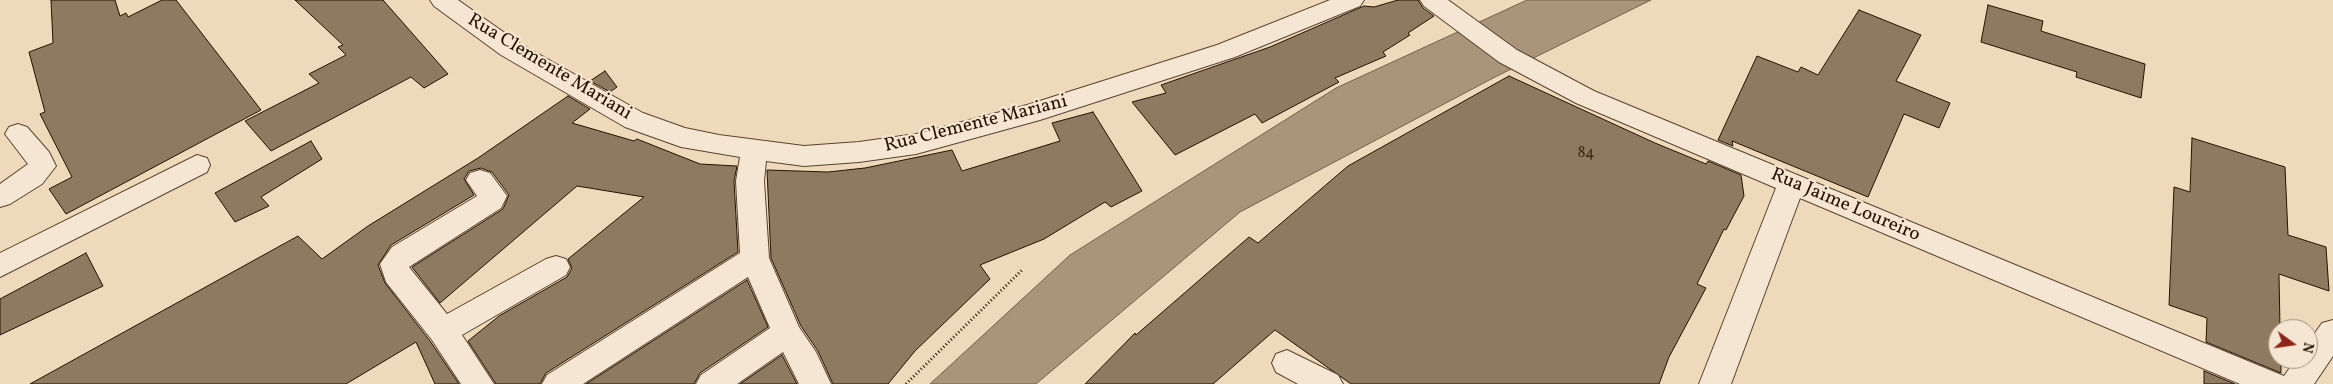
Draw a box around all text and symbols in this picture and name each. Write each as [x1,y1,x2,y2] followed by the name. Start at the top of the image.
[463,10,635,126] street label: Rua Clemente Mariani
[882,91,1070,159] street label: Rua Clemente Mariani
[1577,144,1595,164] house number: 84
[1767,164,1923,248] street label: Rua Jaime Loureiro
[2268,319,2318,369] north arrow
[2297,340,2318,355] text: N

